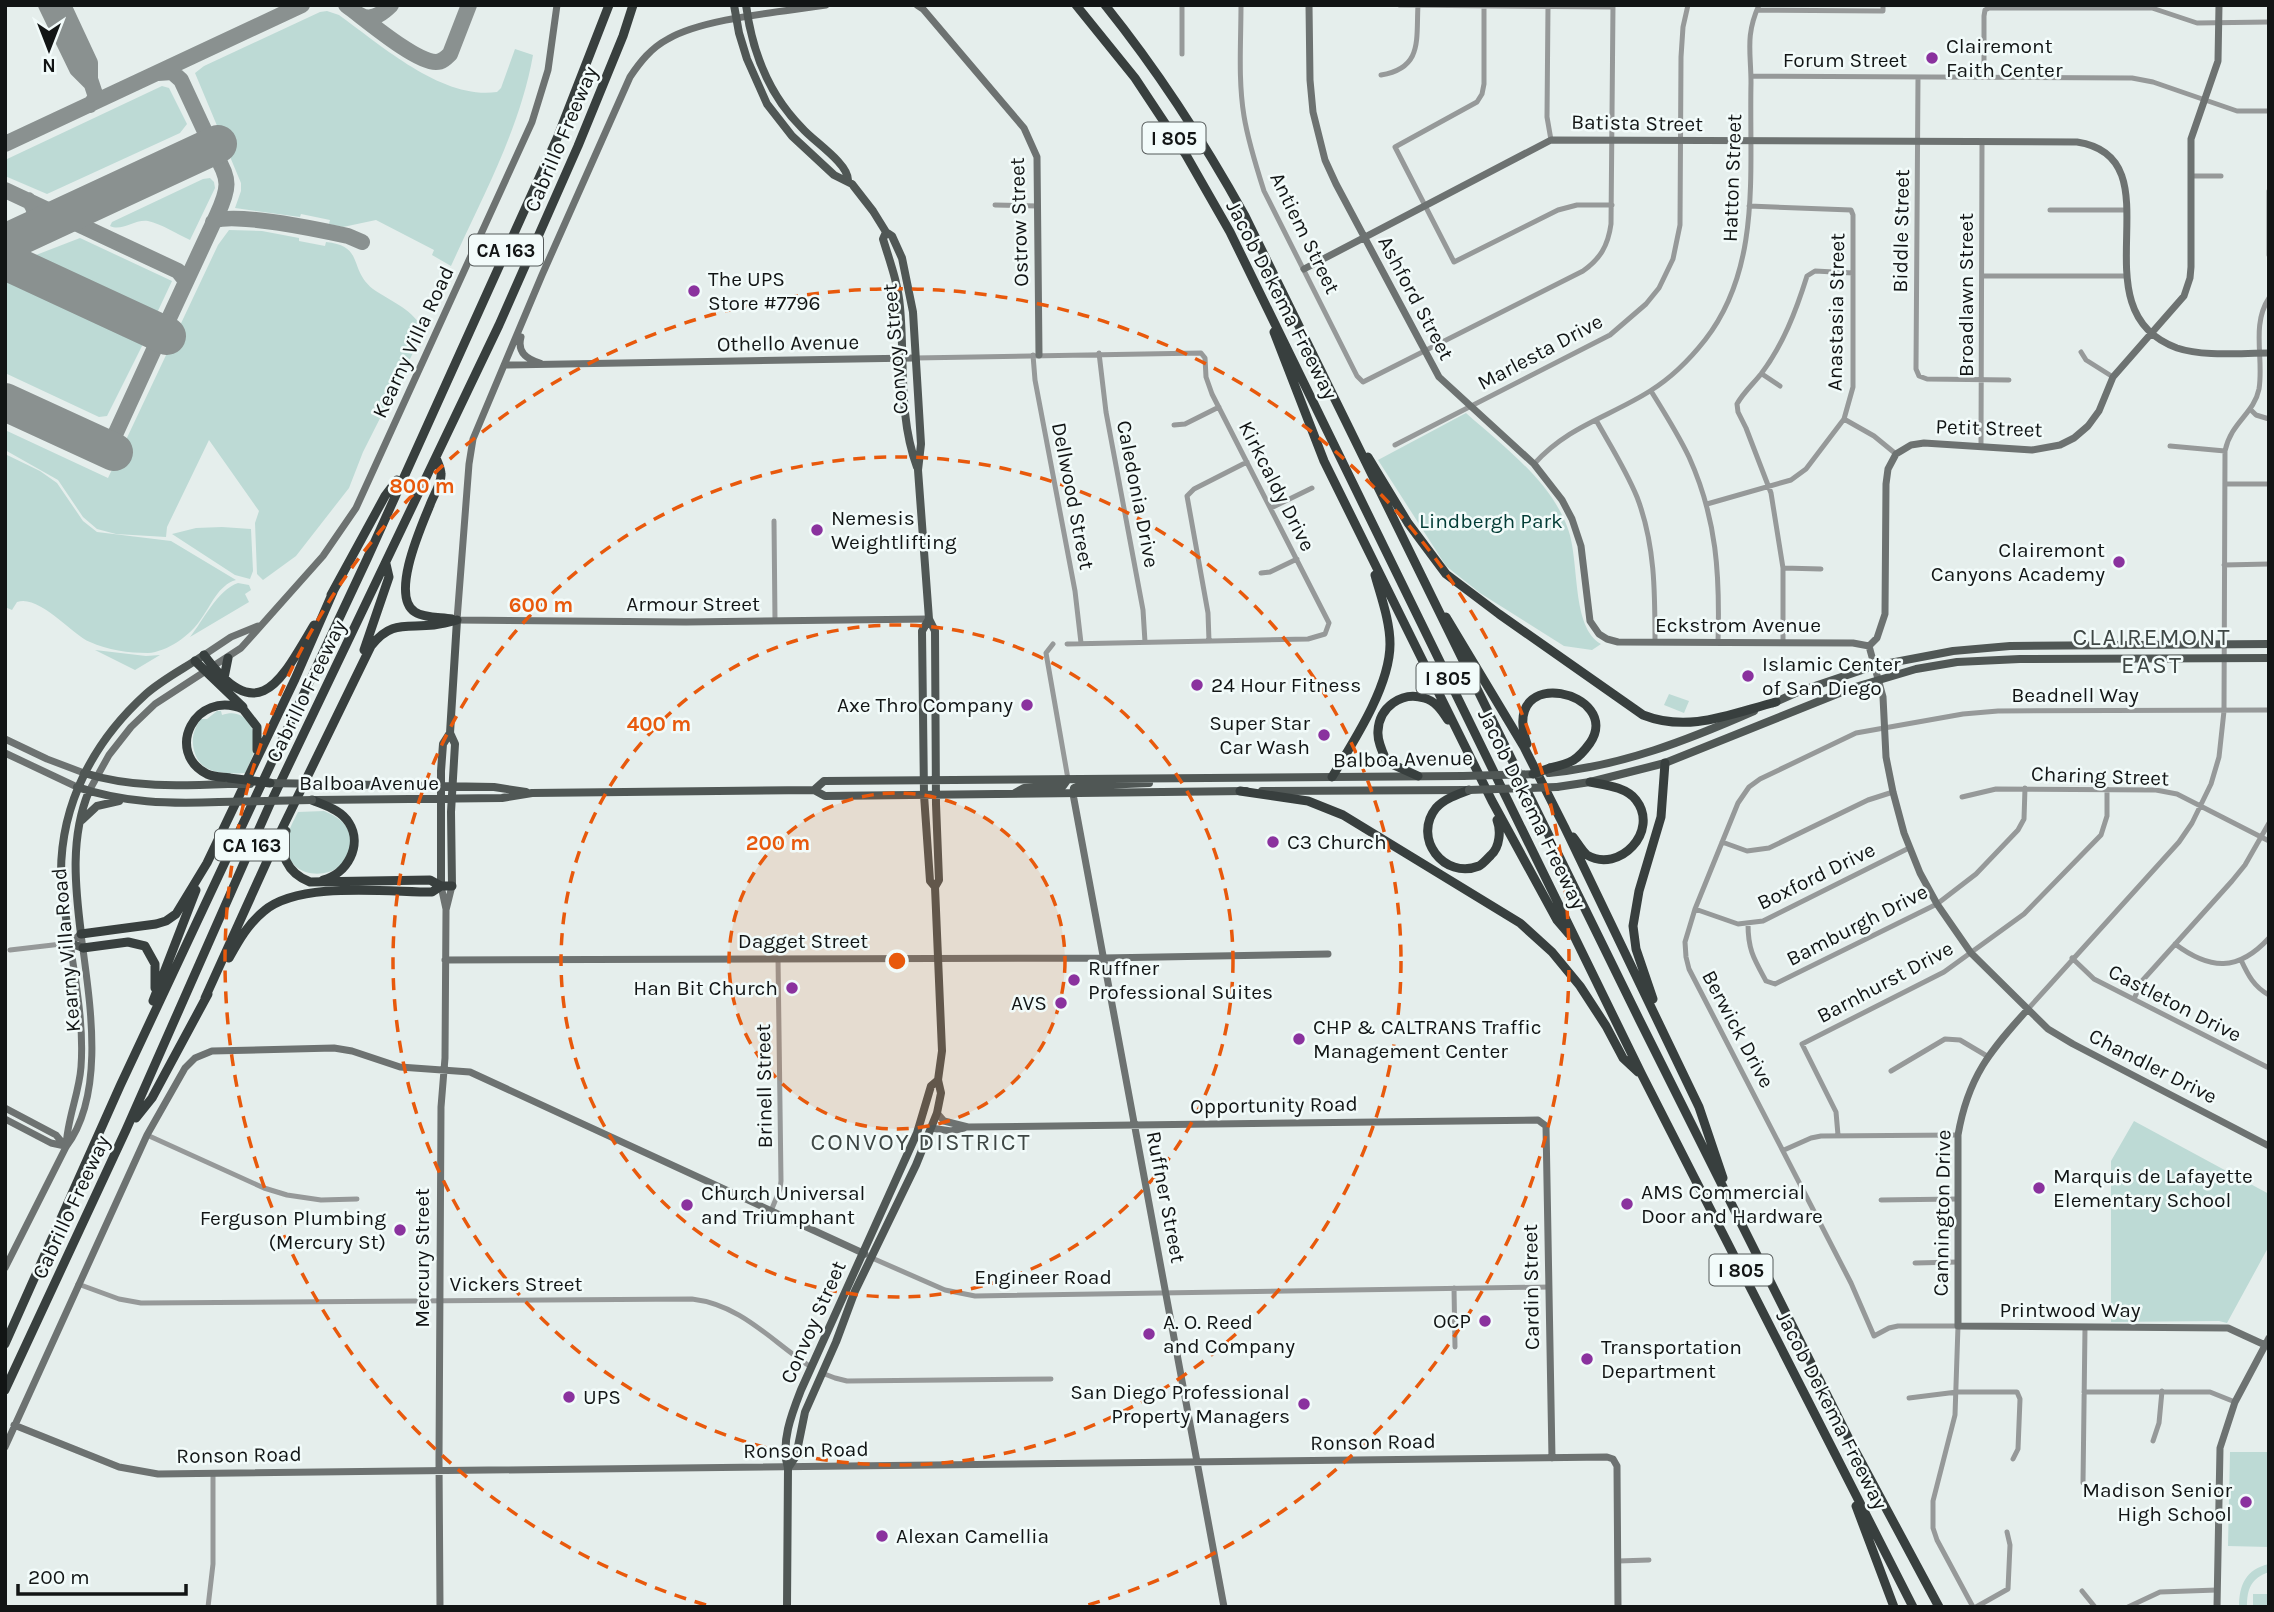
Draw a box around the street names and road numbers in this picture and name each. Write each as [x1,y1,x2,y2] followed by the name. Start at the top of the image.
[1783,48,1907,72] street label: Forum Street
[520,62,603,215] street label: Cabrillo Freeway
[1571,110,1703,136] street label: Batista Street
[1718,113,1746,242] street label: Hatton Street
[1142,122,1206,154] road number: I 805
[1005,157,1033,287] street label: Ostrow Street
[1265,168,1345,298] street label: Antiem Street
[1888,169,1914,293] street label: Biddle Street
[1221,197,1343,404] street label: Jacob Dekema Freeway
[1954,213,1978,377] street label: Broadlawn Street
[1373,232,1459,364] street label: Ashford Street
[1823,233,1849,391] street label: Anastasia Street
[469,234,543,266] road number: CA 163
[367,262,459,422] street label: Kearny Villa Road
[877,282,913,416] street label: Convoy Street
[1473,309,1607,395] street label: Marlesta Drive
[717,330,859,356] street label: Othello Avenue
[1935,414,2043,442] street label: Petit Street
[1234,417,1320,555] street label: Kirkcaldy Drive
[1112,418,1164,570] street label: Caledonia Drive
[1047,420,1099,572] street label: Dellwood Street
[626,592,760,616] street label: Armour Street
[1655,613,1821,637] street label: Eckstrom Avenue
[261,616,351,766] street label: Cabrillo Freeway
[1416,663,1480,694] road number: I 805
[2011,683,2139,707] street label: Beadnell Way
[1473,705,1591,913] street label: Jacob Dekema Freeway
[1333,746,1473,772] street label: Balboa Avenue
[2031,762,2170,790] street label: Charing Street
[299,771,439,795] street label: Balboa Avenue
[215,830,289,860] road number: CA 163
[1753,837,1879,915] street label: Boxford Drive
[47,867,85,1033] street label: Kearny Villa Road
[1782,879,1932,971] street label: Bamburgh Drive
[738,929,868,953] street label: Dagget Street
[1813,936,1957,1028] street label: Barnhurst Drive
[2104,959,2246,1047] street label: Castleton Drive
[1697,966,1779,1092] street label: Berwick Drive
[751,1023,777,1149] street label: Brinell Street
[2085,1023,2221,1109] street label: Chandler Drive
[1190,1092,1358,1118] street label: Opportunity Road
[1141,1129,1191,1265] street label: Ruffner Street
[1929,1129,1955,1297] street label: Cannington Drive
[27,1131,115,1283] street label: Cabrillo Freeway
[410,1188,434,1328] street label: Mercury Street
[1518,1224,1544,1350] street label: Cardin Street
[1710,1254,1772,1286] road number: I 805
[775,1257,851,1387] street label: Convoy Street
[974,1265,1112,1289] street label: Engineer Road
[450,1272,582,1296] street label: Vickers Street
[1999,1298,2141,1322] street label: Printwood Way
[1771,1307,1893,1514] street label: Jacob Dekema Freeway
[1310,1429,1436,1455] street label: Ronson Road
[743,1437,869,1463] street label: Ronson Road
[176,1442,302,1468] street label: Ronson Road

